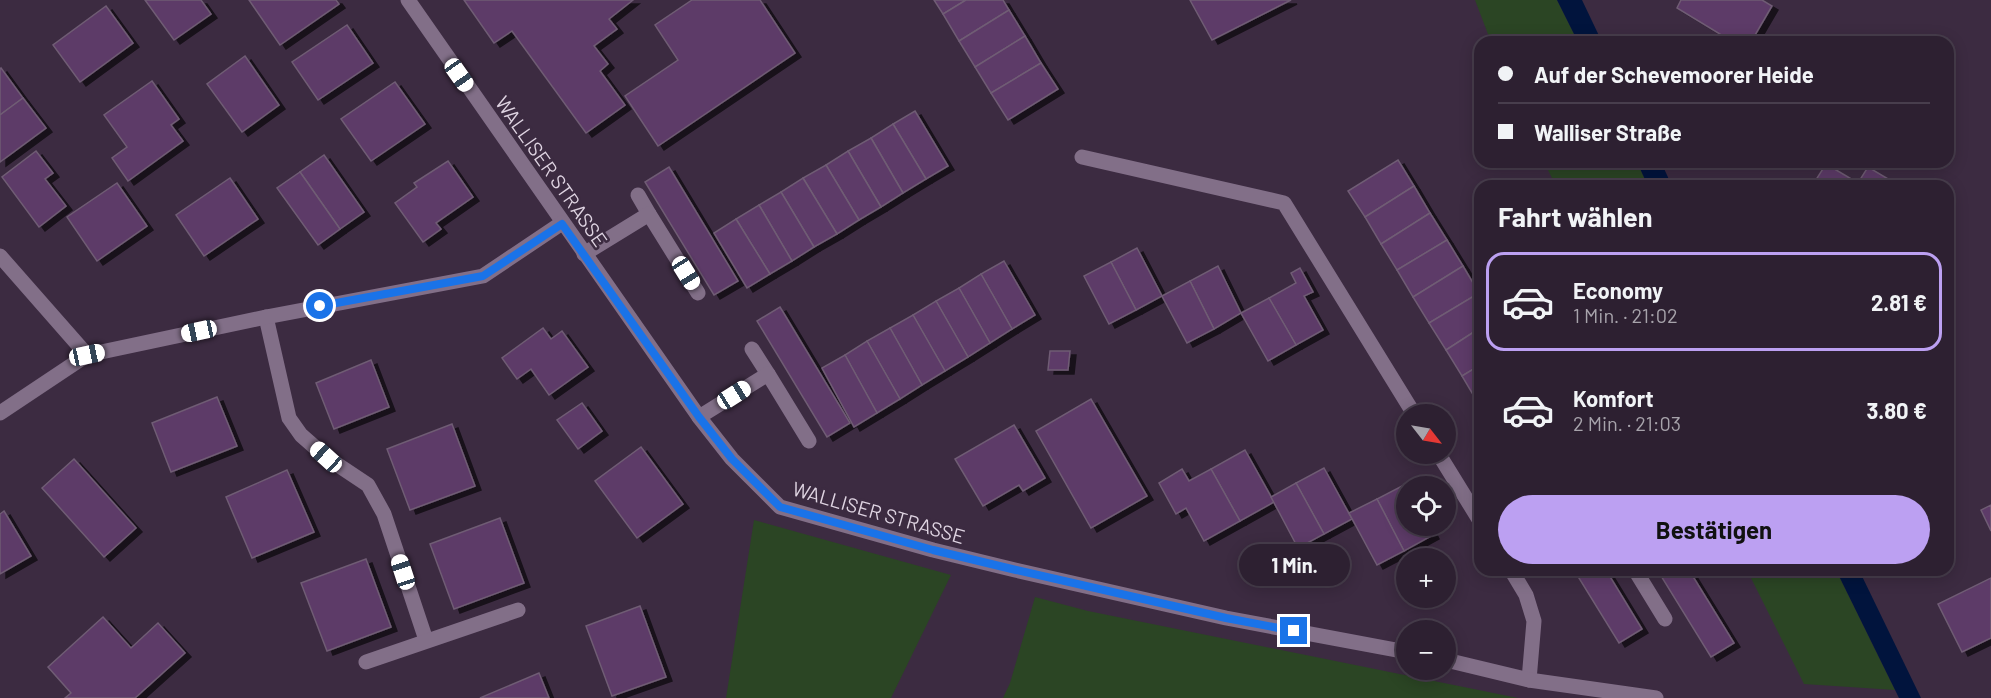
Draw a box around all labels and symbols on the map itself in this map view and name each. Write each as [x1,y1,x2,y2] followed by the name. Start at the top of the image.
[441,55,477,95] car
[491,91,613,251] street label: WALLISER STRASSE
[669,253,703,293] car
[306,292,333,319] route start
[180,318,218,344] car
[68,342,106,368] car
[714,378,754,412] car
[1396,404,1456,464] north arrow
[307,438,345,476] car
[790,476,968,548] street label: WALLISER STRASSE
[1238,544,1350,586] callout: 1 Min.
[389,552,417,592] car
[1280,617,1307,644] route end

